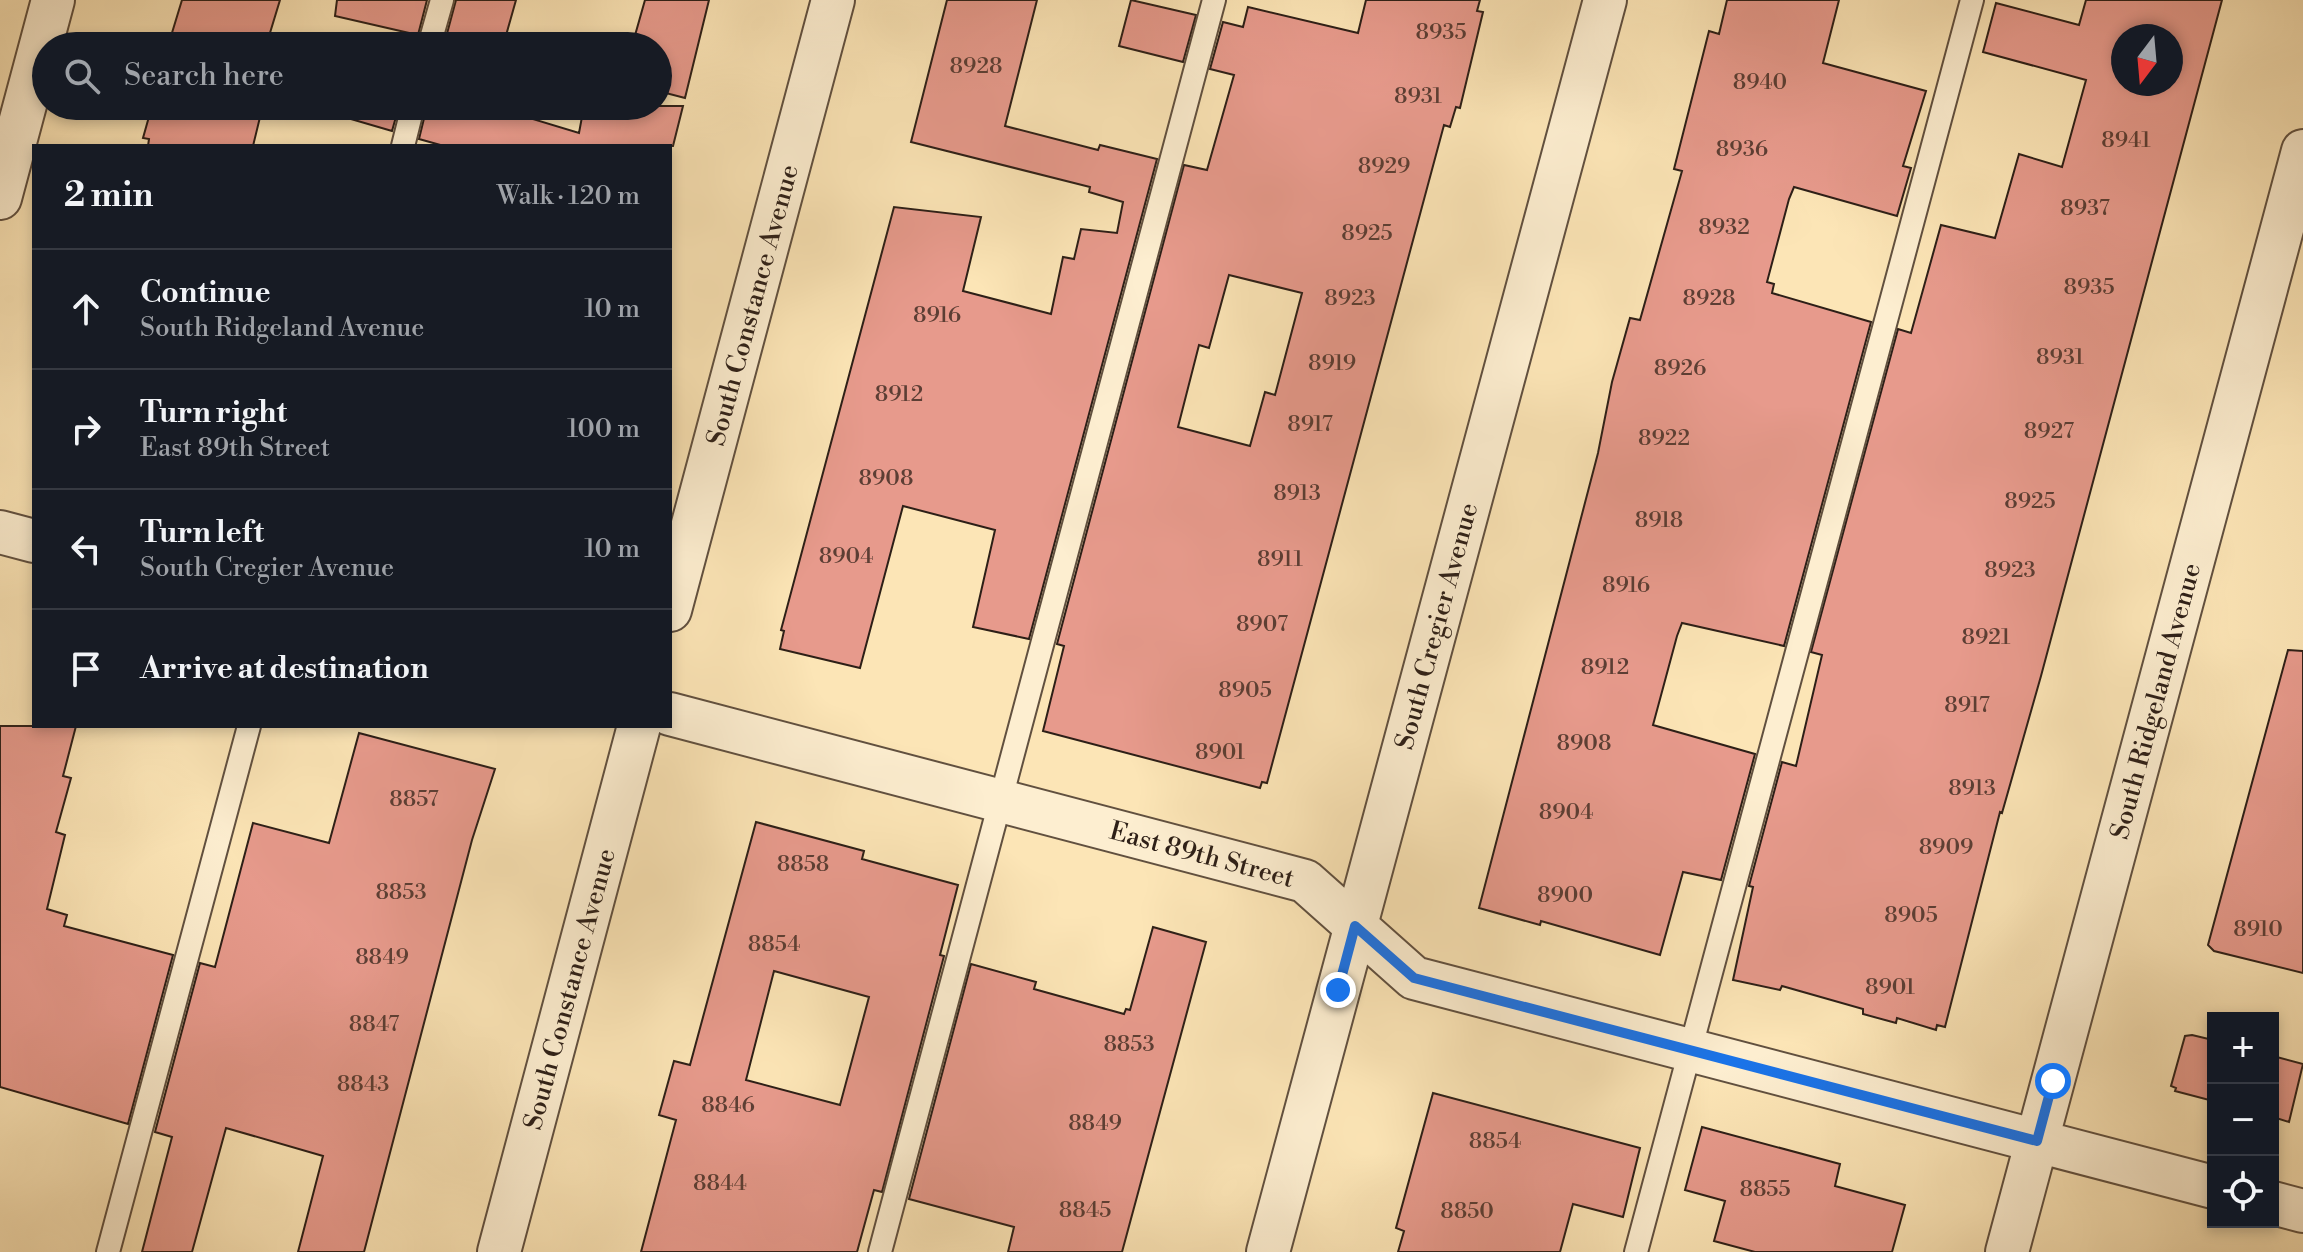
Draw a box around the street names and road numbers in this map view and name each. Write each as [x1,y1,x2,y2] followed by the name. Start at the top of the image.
[700,161,806,449] street label: South Constance Avenue
[1389,499,1485,753] street label: South Cregier Avenue
[2104,560,2208,843] street label: South Ridgeland Avenue
[1106,815,1298,895] street label: East 89th Street
[517,845,623,1133] street label: South Constance Avenue

